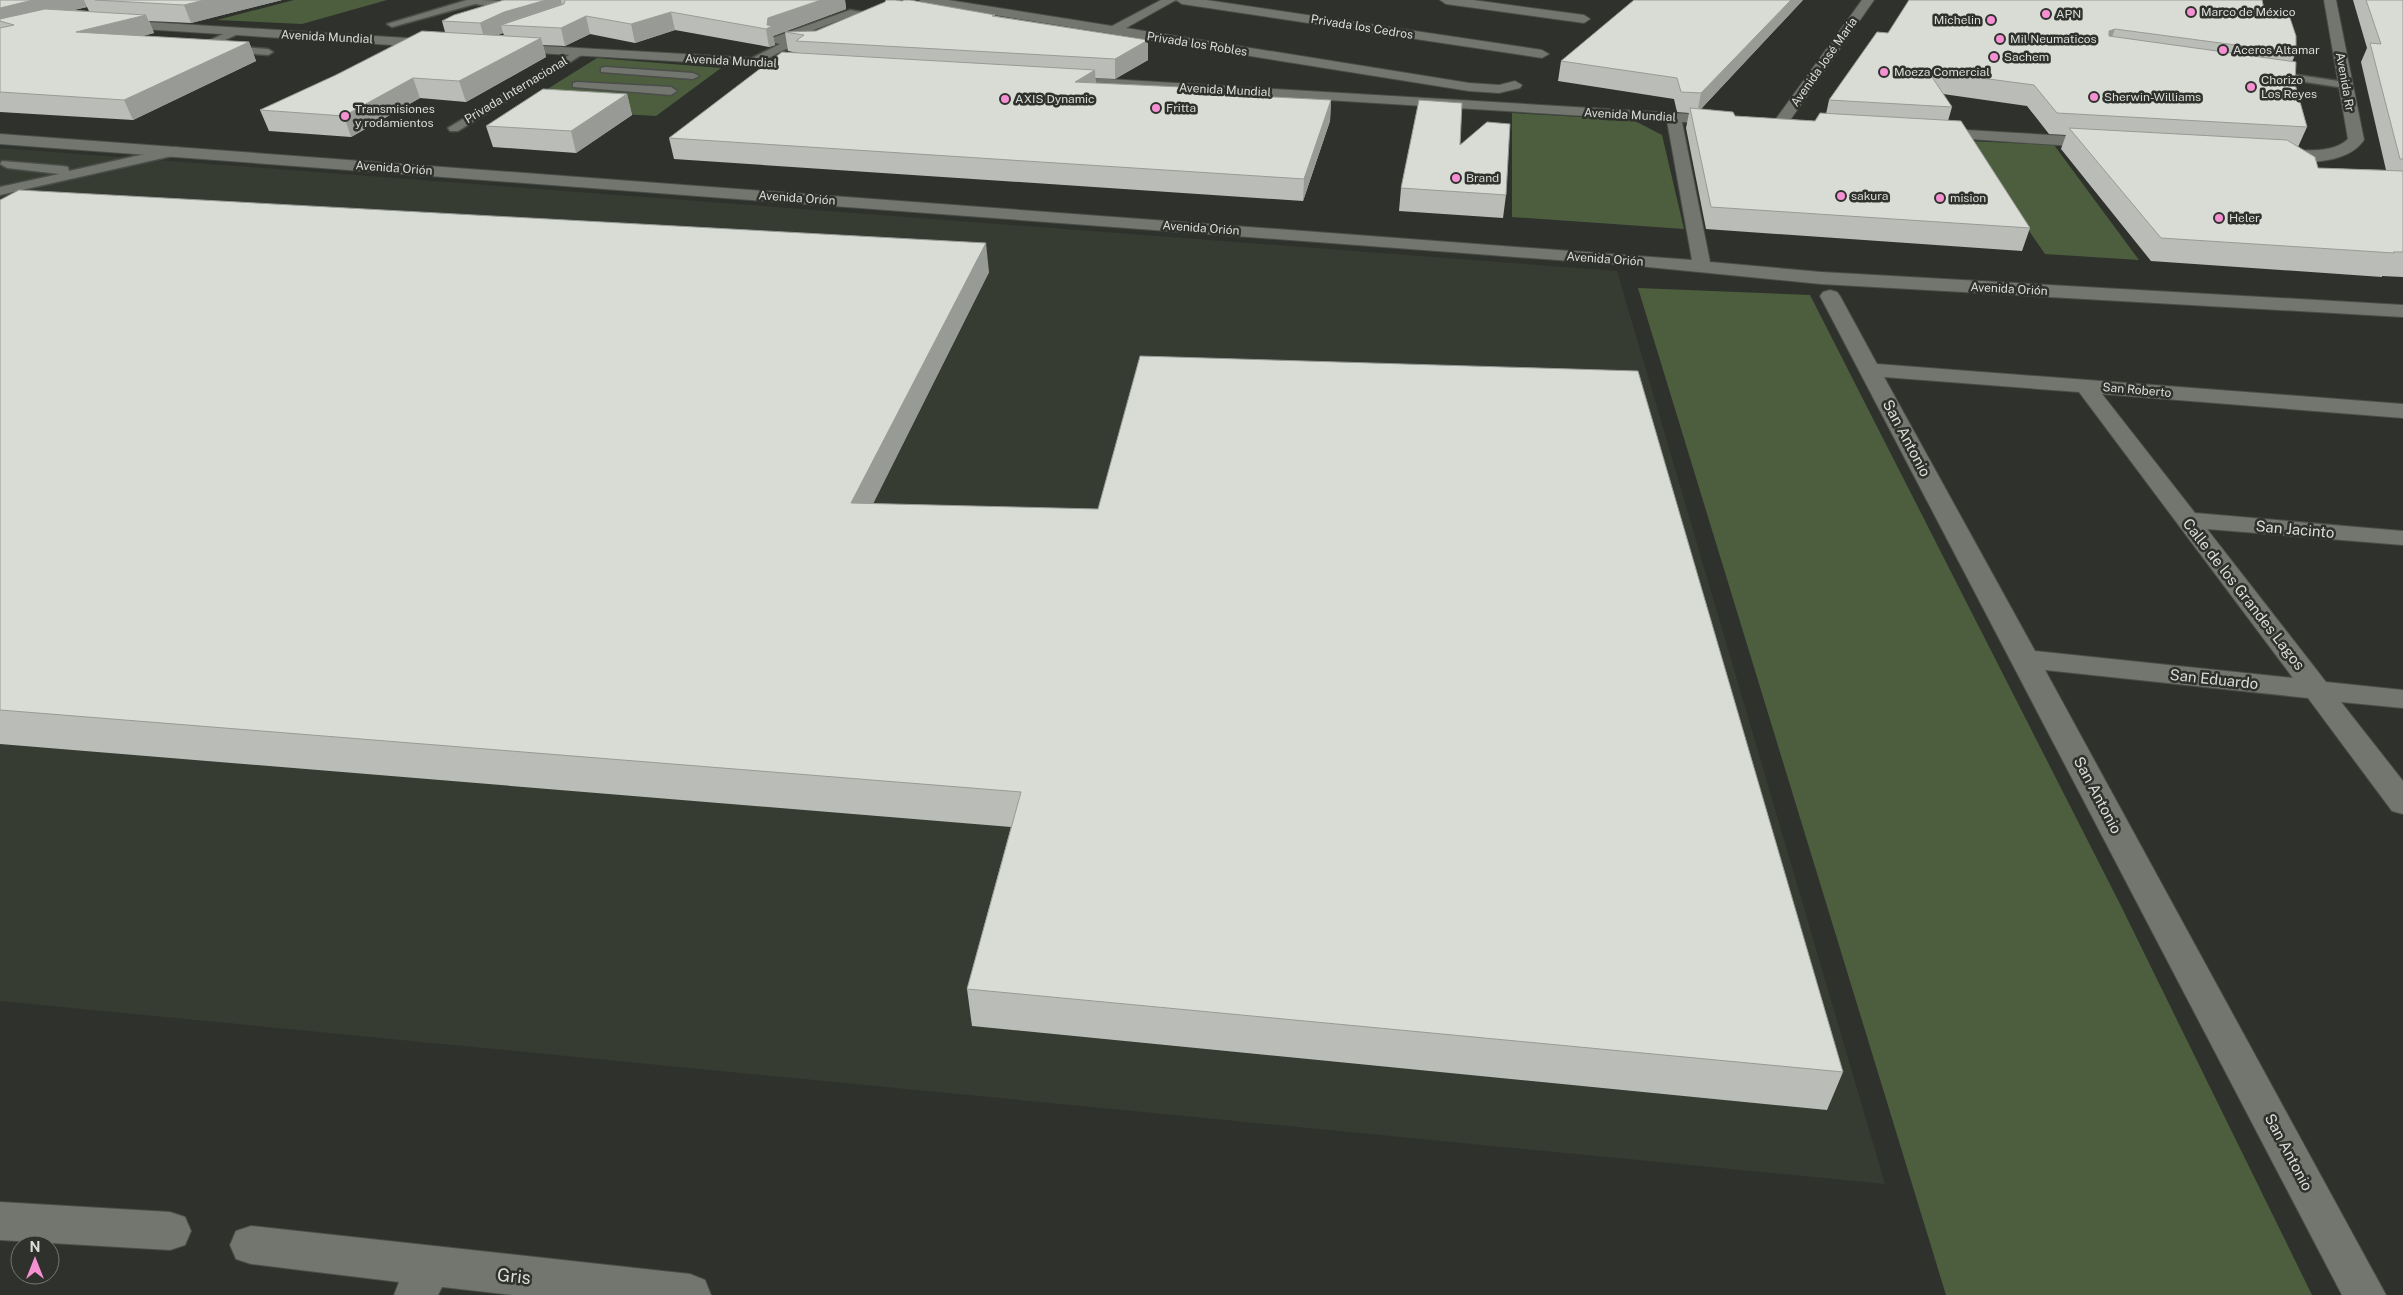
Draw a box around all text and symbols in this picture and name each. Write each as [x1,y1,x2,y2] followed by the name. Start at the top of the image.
[2201,5,2296,19] place label: Marco de México
[2185,6,2197,18] marker: Marco de México
[2056,7,2081,21] place label: APN
[2040,8,2052,20] marker: APN
[1310,12,1414,42] street label: Privada los Cedros
[1934,13,1981,27] place label: Michelin
[1985,14,1997,26] marker: Michelin
[1788,15,1860,109] street label: Avenida José María
[281,28,374,46] street label: Avenida Mundial
[1146,29,1248,59] street label: Privada los Robles
[2010,32,2097,46] place label: Mil Neumaticos
[1994,33,2006,45] marker: Mil Neumaticos
[2233,43,2320,57] place label: Aceros Altamar
[2217,44,2229,56] marker: Aceros Altamar
[2004,50,2049,64] place label: Sachem
[1988,51,2000,63] marker: Sachem
[2333,51,2357,113] street label: Avenida Rr
[685,52,778,70] street label: Avenida Mundial
[462,54,570,126] street label: Privada Internacional
[1894,65,1990,79] place label: Moeza Comercial
[1878,66,1890,78] marker: Moeza Comercial
[2261,73,2317,101] place label: Chorizo Los Reyes
[1179,81,1272,99] street label: Avenida Mundial
[2245,81,2257,93] marker: Chorizo Los Reyes
[2104,90,2201,104] place label: Sherwin-Williams
[2088,91,2100,103] marker: Sherwin-Williams
[1015,92,1095,106] place label: AXIS Dynamic
[999,93,1011,105] marker: AXIS Dynamic
[1166,101,1196,115] place label: Fritta
[355,102,435,130] place label: Transmisiones y rodamientos
[1150,102,1162,114] marker: Fritta
[1584,106,1677,124] street label: Avenida Mundial
[339,110,351,122] marker: Transmisiones y rodamientos
[355,158,433,178] street label: Avenida Orión
[1466,171,1499,185] place label: Brand
[1450,172,1462,184] marker: Brand
[758,188,836,208] street label: Avenida Orión
[1851,189,1888,203] place label: sakura
[1835,190,1847,202] marker: sakura
[1950,191,1986,205] place label: mision
[1934,192,1946,204] marker: mision
[2229,211,2260,225] place label: Heler
[2213,212,2225,224] marker: Heler
[1162,218,1240,238] street label: Avenida Orión
[1566,249,1644,269] street label: Avenida Orión
[1970,280,2048,298] street label: Avenida Orión
[2102,380,2172,400] street label: San Roberto
[1880,397,1934,479] street label: San Antonio
[2180,515,2308,673] street label: Calle de los Grandes Lagos
[2255,517,2335,541] street label: San Jacinto
[2169,666,2259,692] street label: San Eduardo
[2071,754,2125,836] street label: San Antonio
[2262,1111,2316,1193] street label: San Antonio
[10,1235,60,1285] north arrow
[30,1239,40,1255] text: N
[496,1264,532,1288] street label: Gris

